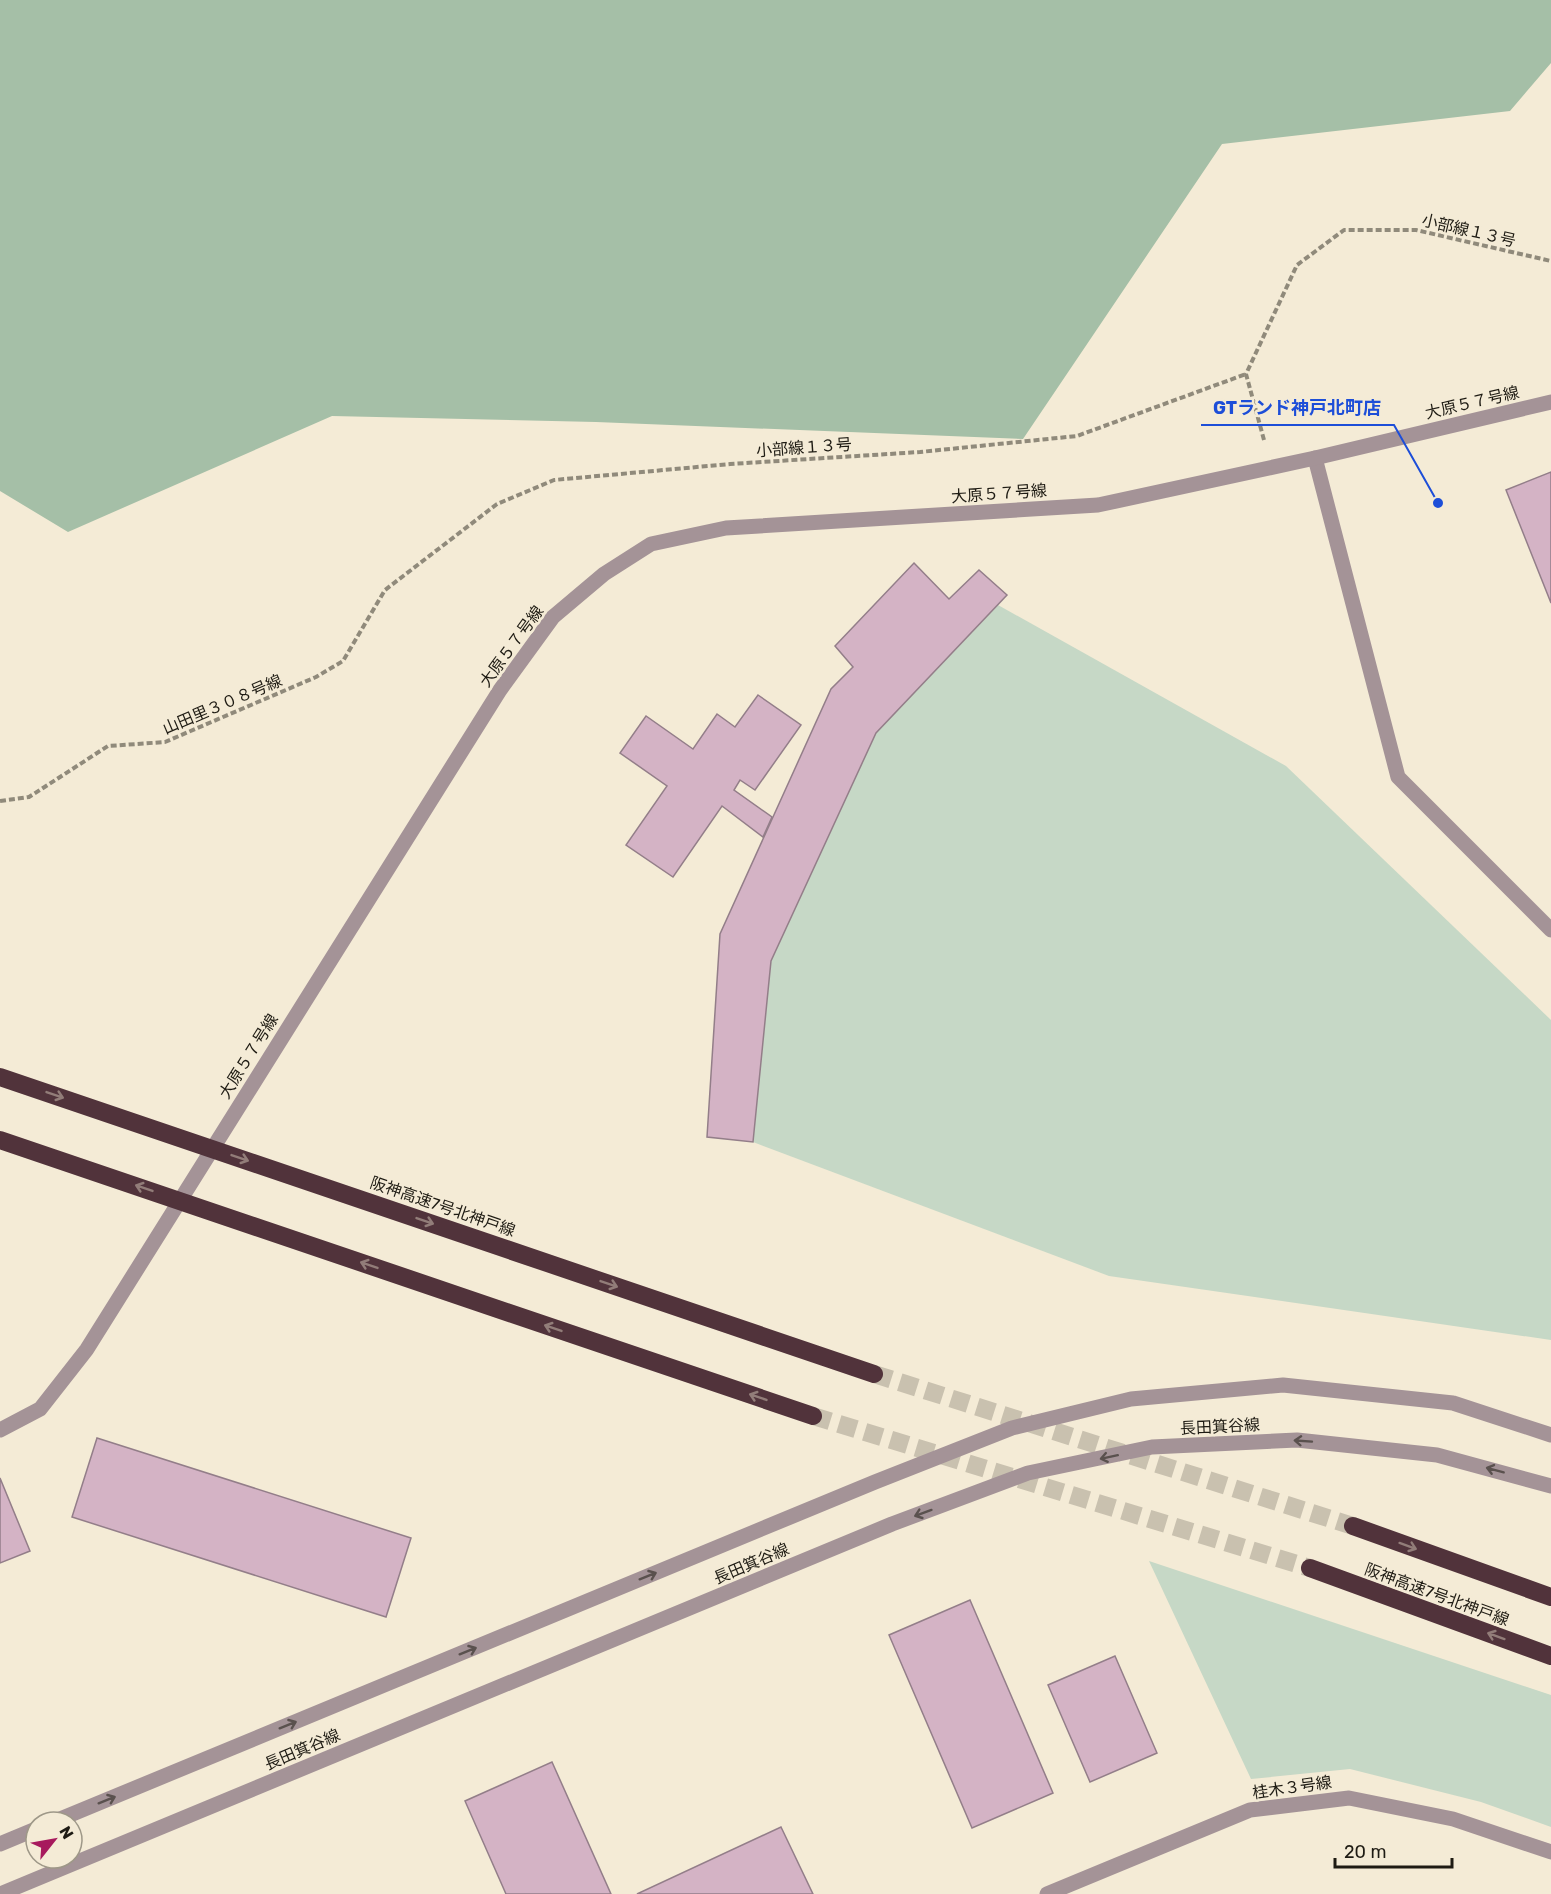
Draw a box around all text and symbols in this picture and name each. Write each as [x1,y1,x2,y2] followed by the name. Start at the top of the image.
[1420,210,1518,251] street label: 小部線１３号
[1423,382,1521,423] street label: 大原５７号線
[1201,389,1394,425] callout: GTランド神戸北町店
[1213,397,1381,419] text: GTランド神戸北町店
[755,435,853,460] street label: 小部線１３号
[950,481,1048,506] street label: 大原５７号線
[476,602,547,691] street label: 大原５７号線
[160,671,285,738] street label: 山田里３０８号線
[215,1011,282,1102] street label: 大原５７号線
[45,1091,64,1102] one-way arrow
[230,1153,249,1164] one-way arrow
[368,1173,518,1240] street label: 阪神高速7号北神戸線
[135,1182,154,1193] one-way arrow
[415,1216,434,1227] one-way arrow
[360,1258,379,1269] one-way arrow
[599,1279,618,1290] one-way arrow
[544,1321,563,1332] one-way arrow
[749,1391,768,1402] one-way arrow
[1180,1415,1260,1438] street label: 長田箕谷線
[1293,1435,1313,1446] one-way arrow
[1099,1451,1118,1463] one-way arrow
[1486,1464,1505,1476] one-way arrow
[914,1508,932,1519] one-way arrow
[711,1539,792,1588] street label: 長田箕谷線
[1398,1541,1417,1552] one-way arrow
[1362,1560,1512,1629] street label: 阪神高速7号北神戸線
[638,1570,657,1581] one-way arrow
[1487,1629,1506,1640] one-way arrow
[458,1645,476,1656] one-way arrow
[278,1719,296,1730] one-way arrow
[262,1725,343,1774] street label: 長田箕谷線
[1251,1773,1333,1802] street label: 桂木３号線
[98,1794,116,1805] one-way arrow
[24,1810,84,1870] north arrow
[55,1823,78,1842] text: N
[1335,1831,1452,1869] scale bar
[1344,1841,1386,1863] text: 20 m

